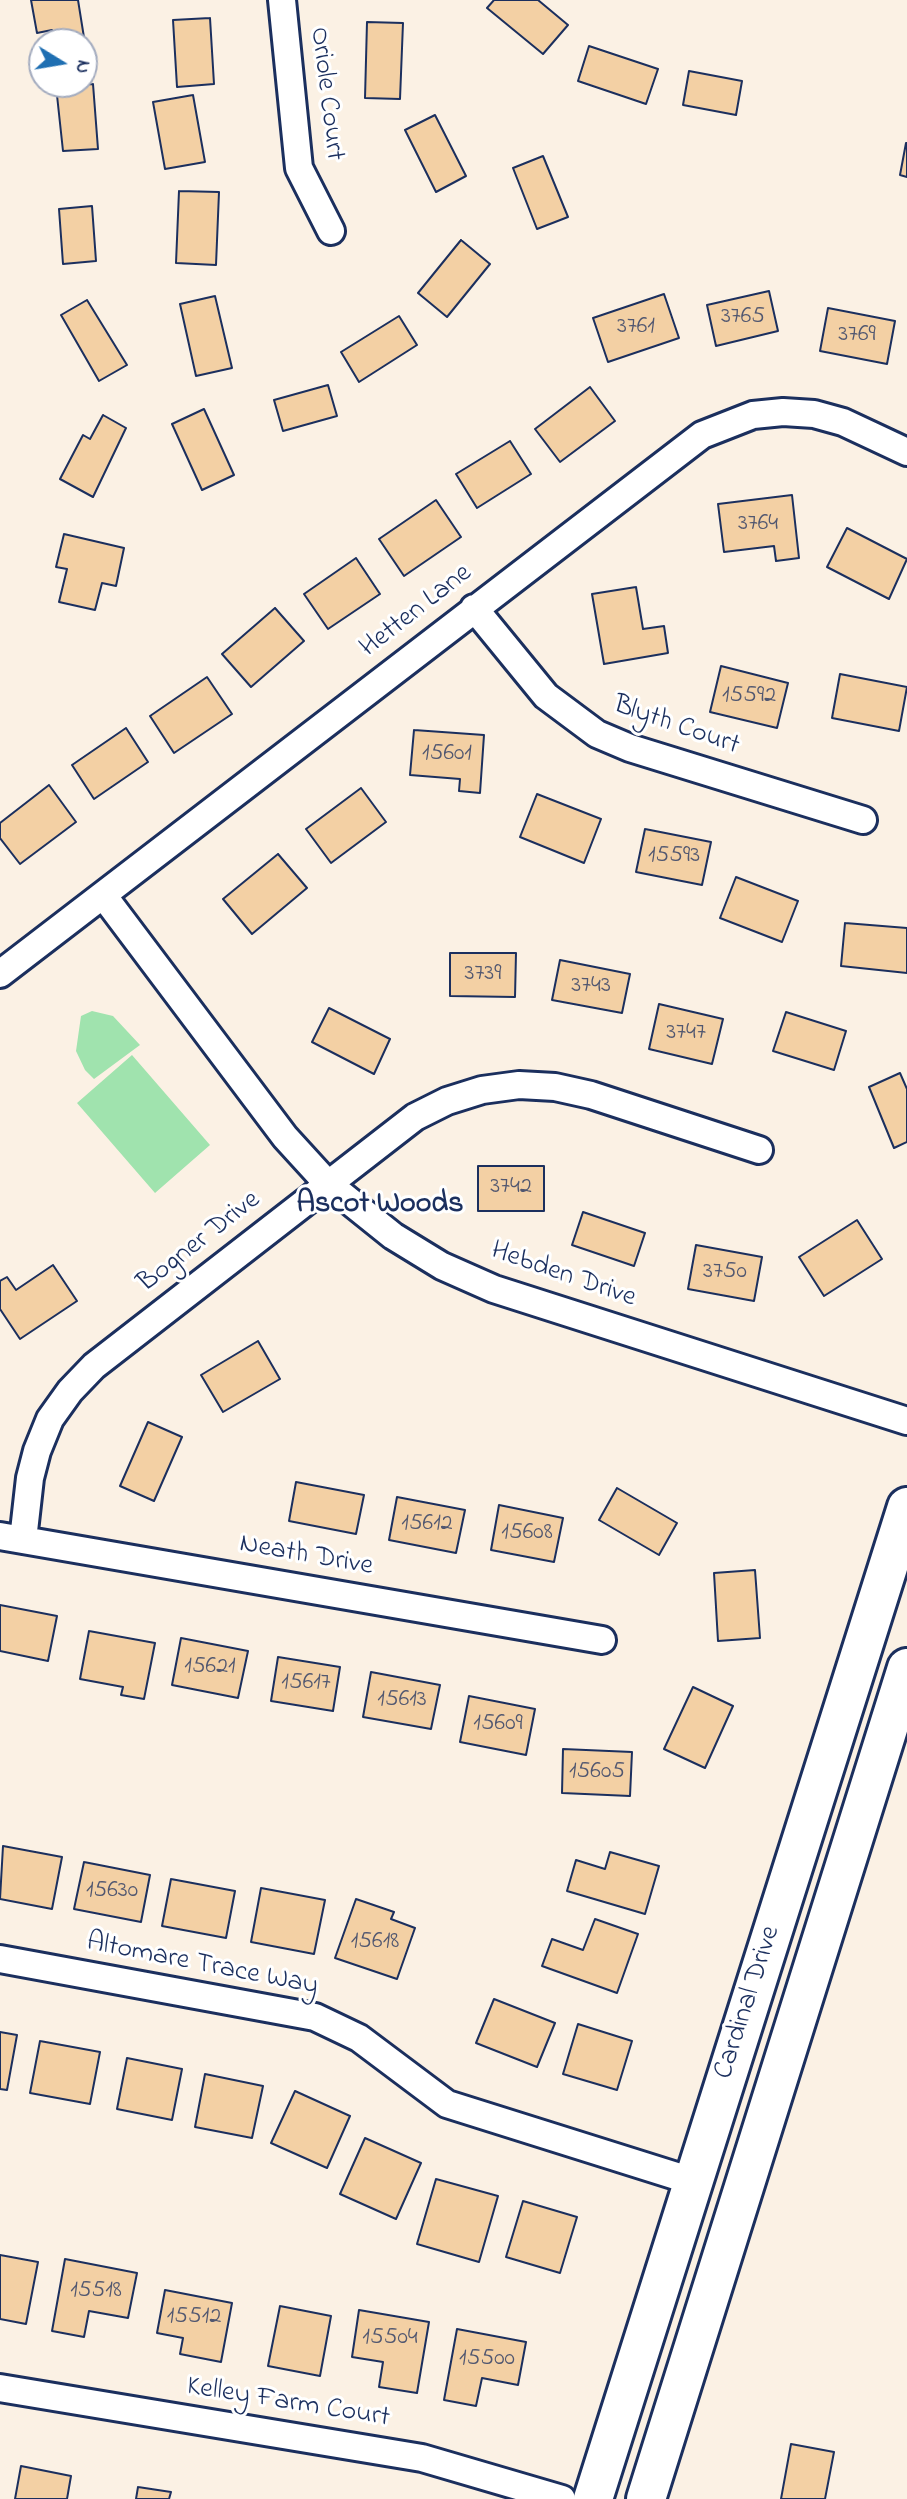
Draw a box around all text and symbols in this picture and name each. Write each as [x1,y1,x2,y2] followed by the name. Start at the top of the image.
[300,25,350,163] street label: Oriole Court
[28,28,98,98] north arrow
[68,58,97,76] text: N
[721,304,765,332] house number: 3765
[617,314,655,342] house number: 3761
[838,322,876,350] house number: 3769
[738,511,778,539] house number: 3764
[354,558,480,666] street label: Hetten Lane
[722,683,776,711] house number: 15592
[609,690,743,764] street label: Blyth Court
[422,741,472,769] house number: 15601
[648,843,700,871] house number: 15593
[465,961,501,989] house number: 3739
[571,973,611,1001] house number: 3743
[666,1020,706,1048] house number: 3747
[490,1174,532,1202] house number: 3742
[132,1185,268,1301] street label: Bogner Drive
[297,1188,463,1224] district label: Ascot Woods
[486,1236,640,1316] street label: Hebden Drive
[703,1259,747,1287] house number: 3750
[401,1511,453,1539] house number: 15612
[501,1520,553,1548] house number: 15608
[237,1529,375,1585] street label: Neath Drive
[184,1654,236,1682] house number: 15621
[281,1670,331,1698] house number: 15617
[377,1687,427,1715] house number: 15613
[473,1711,523,1739] house number: 15609
[569,1759,625,1787] house number: 15605
[86,1878,138,1906] house number: 15630
[708,1922,790,2084] street label: Cardinal Drive
[83,1927,321,2005] street label: Altomare Trace Way
[351,1929,399,1957] house number: 15618
[70,2278,122,2306] house number: 15518
[167,2304,221,2332] house number: 15512
[362,2325,418,2353] house number: 15504
[459,2346,515,2374] house number: 15500
[184,2371,392,2437] street label: Kelley Farm Court

